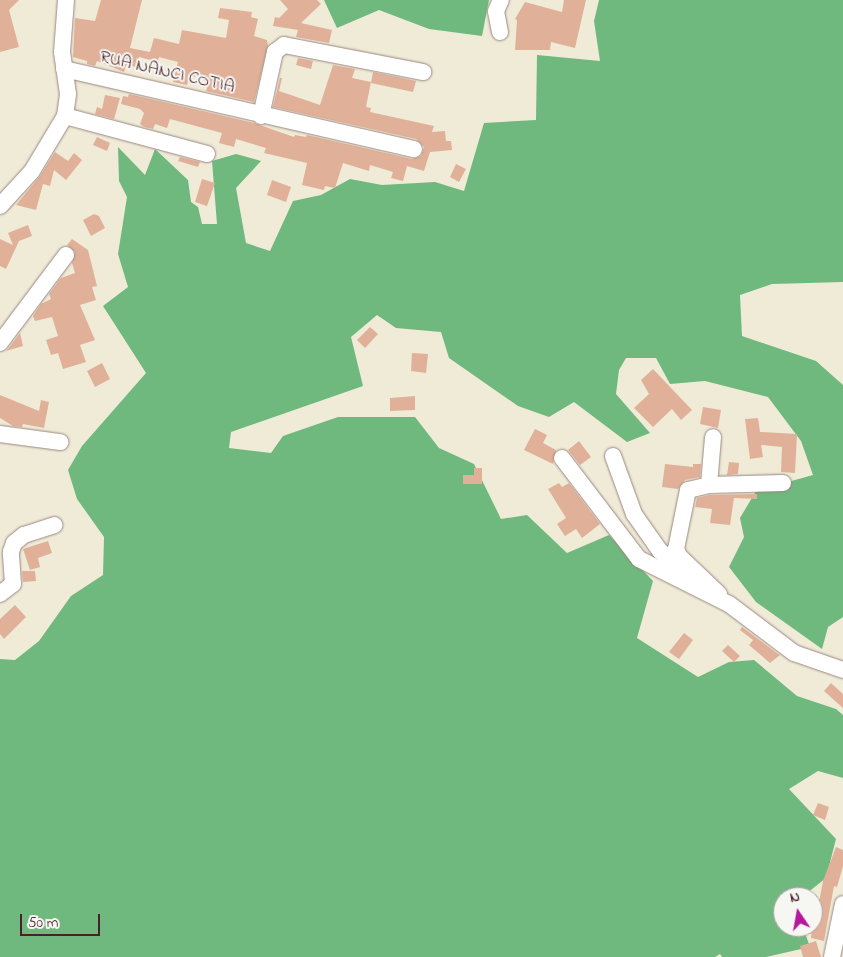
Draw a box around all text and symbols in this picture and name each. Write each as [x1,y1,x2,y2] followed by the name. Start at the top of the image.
[97,47,237,99] street label: RUA NANCI COTIA
[773,887,823,937] north arrow
[788,887,802,909] text: N
[22,904,102,936] scale bar
[28,912,58,934] text: 50 m

